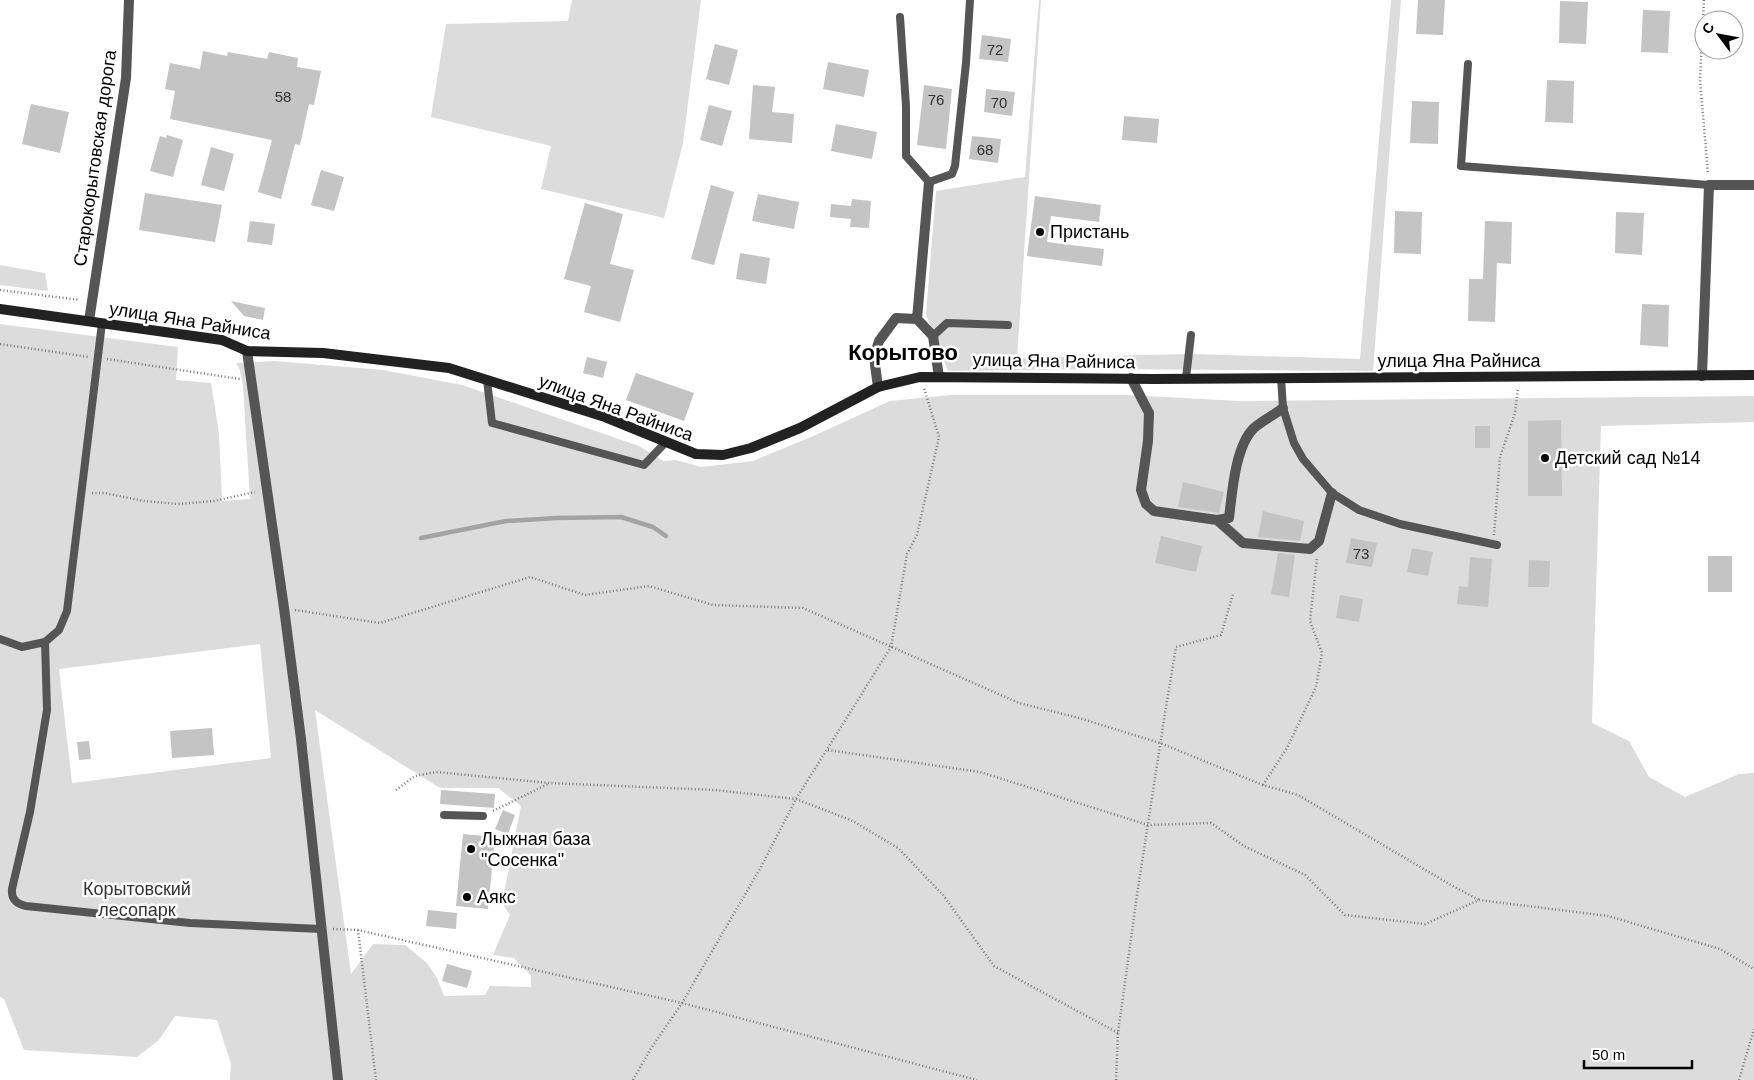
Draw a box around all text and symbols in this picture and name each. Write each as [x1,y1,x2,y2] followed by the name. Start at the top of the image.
[1694,10,1744,60] north arrow
[1699,20,1717,37] text: С
[987,41,1003,58] house number: 72
[70,48,120,267] street label: Старокорытовская дорога
[275,88,291,105] house number: 58
[928,91,944,108] house number: 76
[991,94,1007,111] house number: 70
[977,141,993,158] house number: 68
[1050,222,1129,242] place label: Пристань
[1034,226,1046,238] marker: Пристань
[108,298,273,344] street label: улица Яна Райниса
[848,340,958,365] district label: Корытово
[972,350,1137,372] street label: улица Яна Райниса
[1378,351,1541,371] street label: улица Яна Райниса
[536,371,697,446] street label: улица Яна Райниса
[1555,448,1700,468] place label: Детский сад №14
[1539,452,1551,464] marker: Детский сад №14
[1353,545,1369,562] house number: 73
[481,829,591,870] place label: Лыжная база "Сосенка"
[465,843,477,855] marker: Лыжная база "Сосенка"
[83,879,191,920] park label: Корытовский лесопарк
[477,887,516,907] place label: Аякс
[461,891,473,903] marker: Аякс
[1584,1038,1692,1070] scale bar
[1592,1046,1625,1063] text: 50 m

